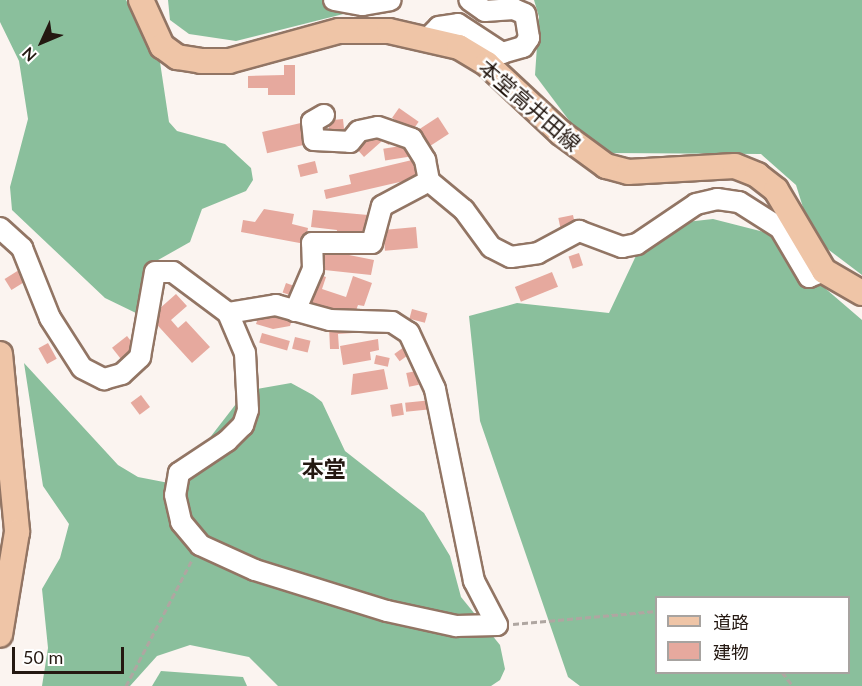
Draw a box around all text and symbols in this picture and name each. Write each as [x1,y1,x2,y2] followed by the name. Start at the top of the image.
[12,12,72,72] north arrow
[18,44,40,66] text: N
[474,54,586,156] street label: 本堂高井田線
[302,456,346,482] district label: 本堂
[655,596,850,674] legend
[713,611,749,633] text: 道路
[15,635,128,673] scale bar
[713,641,749,663] text: 建物
[23,646,63,668] text: 50 m

